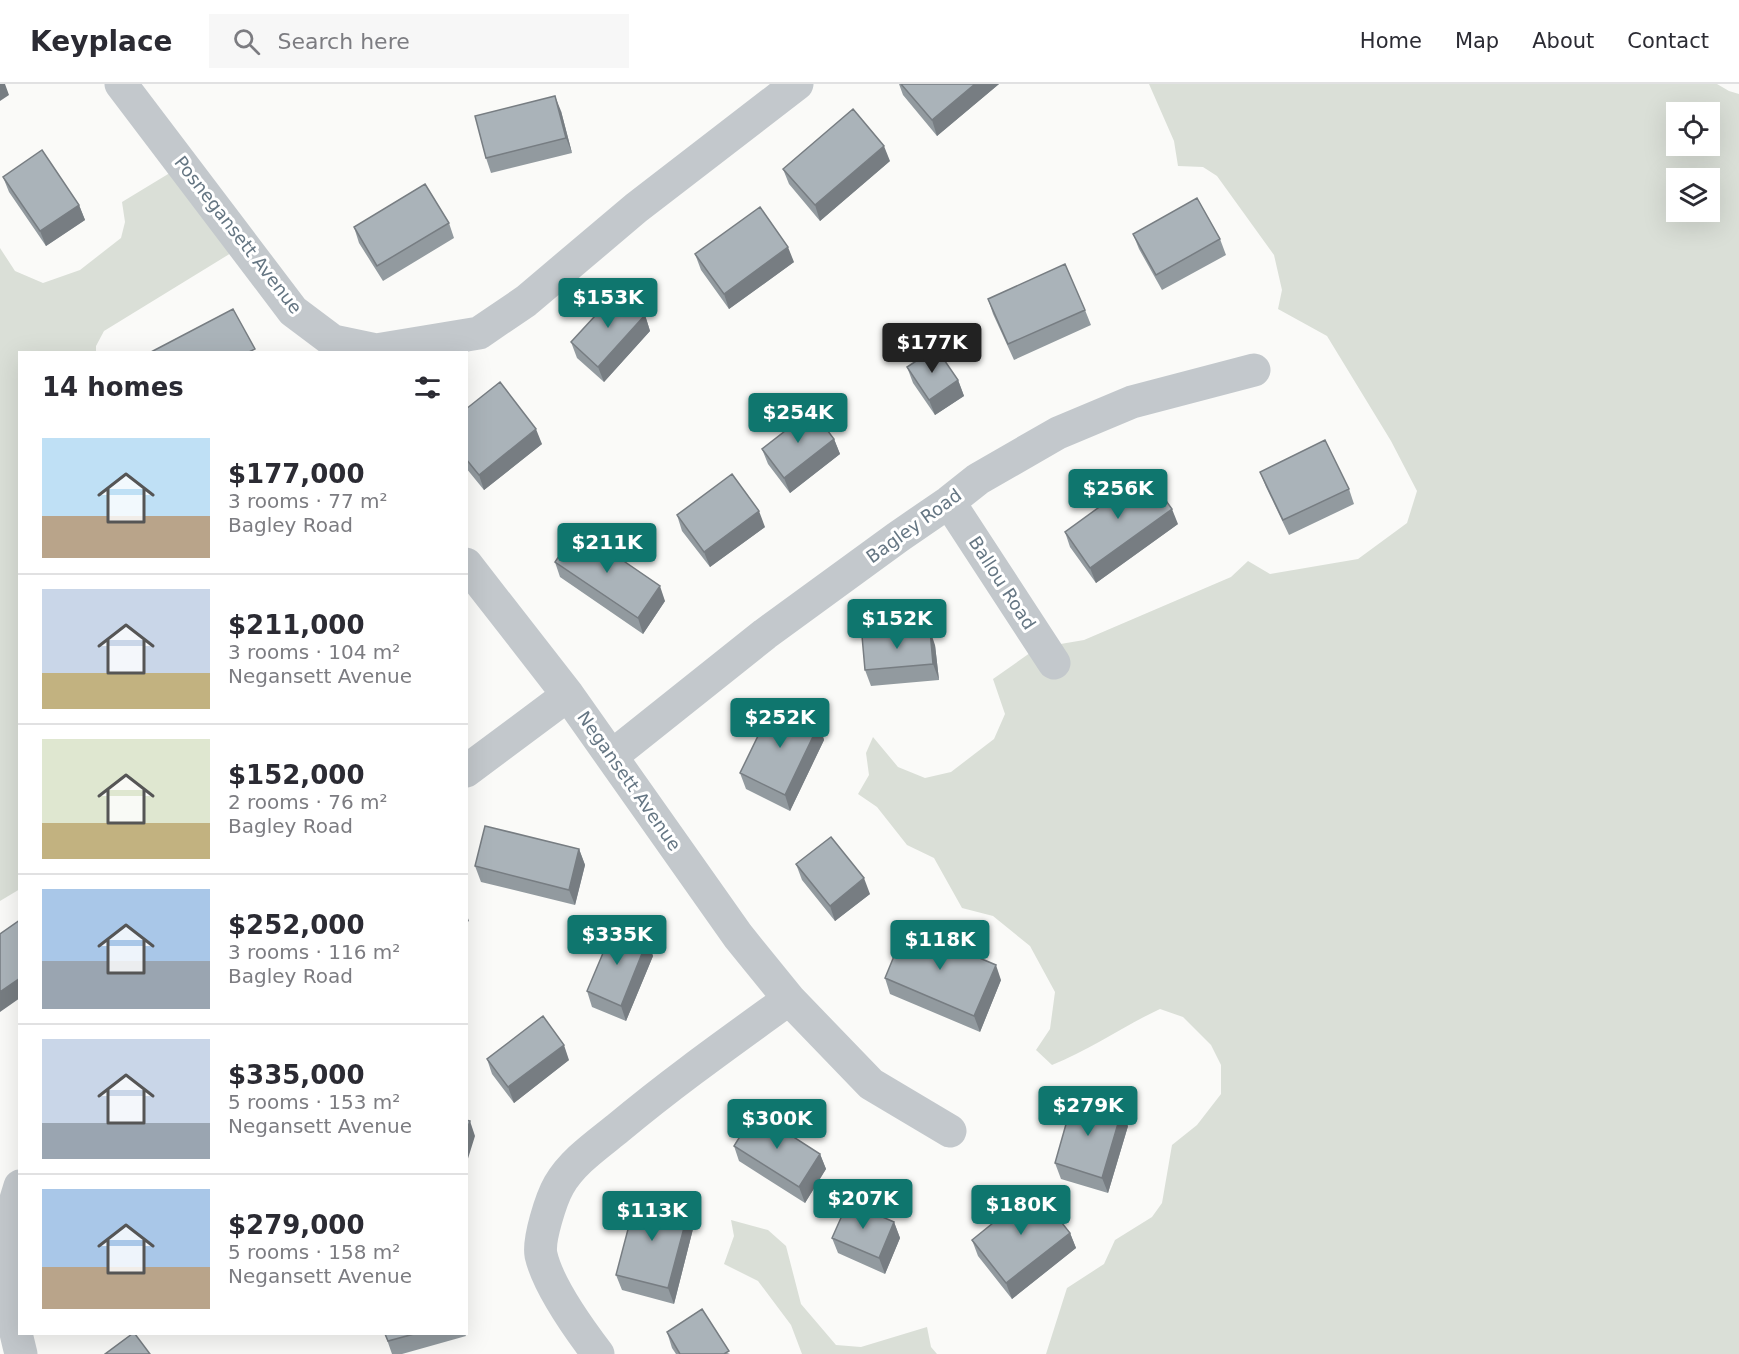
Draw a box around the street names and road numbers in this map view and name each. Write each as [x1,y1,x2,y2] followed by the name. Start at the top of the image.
[170,152,306,318] street label: Posnegansett Avenue
[862,484,965,567] street label: Bagley Road
[965,532,1040,633] street label: Ballou Road
[573,707,685,855] street label: Negansett Avenue

